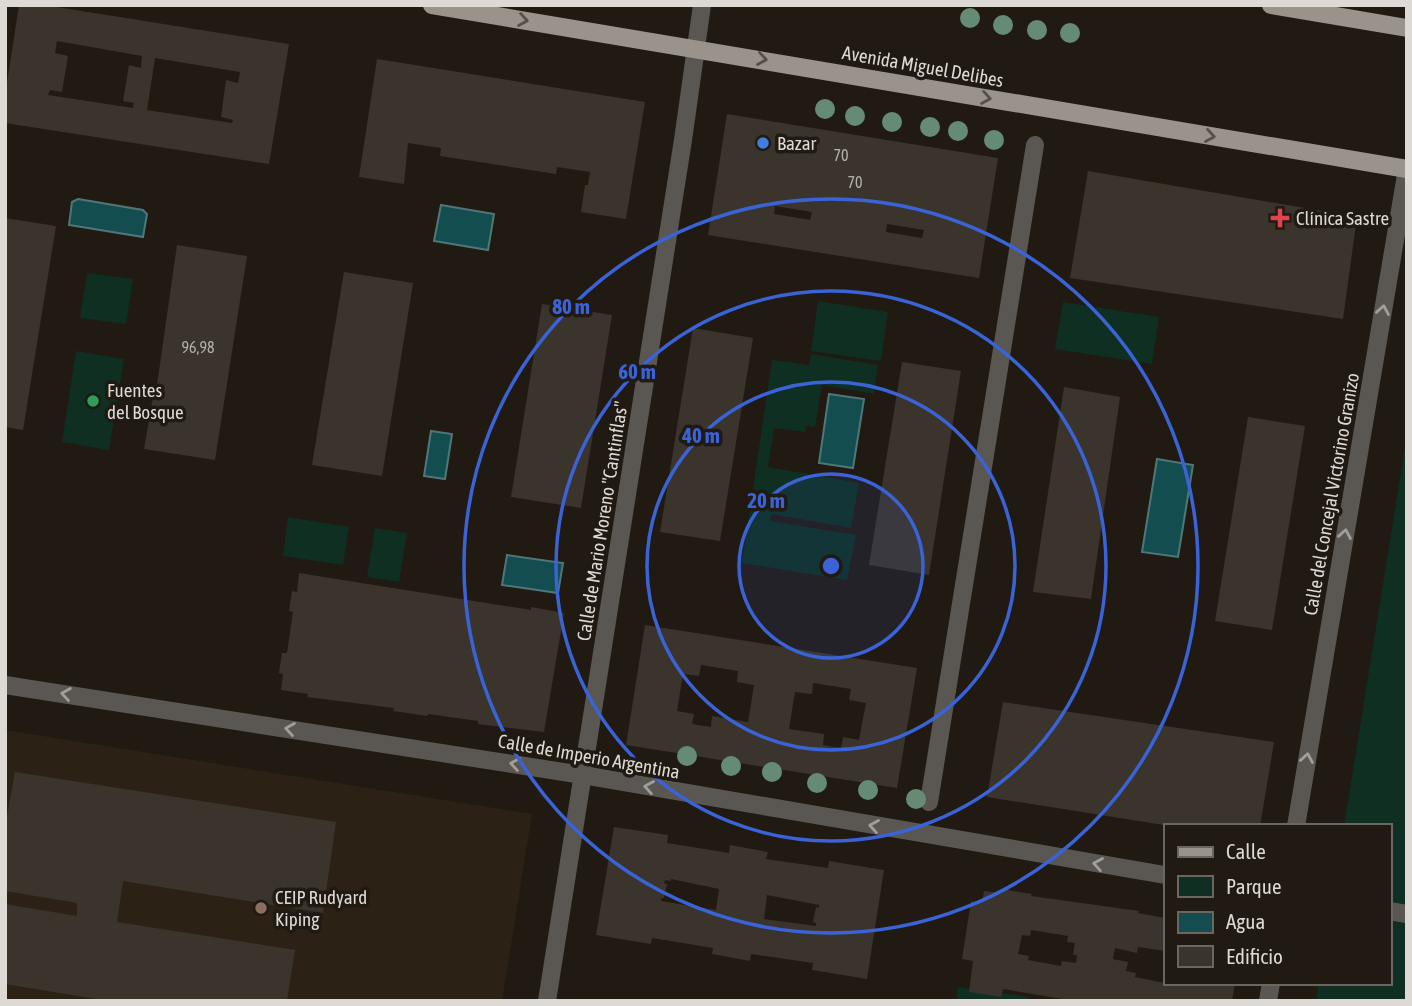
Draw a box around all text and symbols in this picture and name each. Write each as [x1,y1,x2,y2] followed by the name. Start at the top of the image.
[517,12,529,27] one-way arrow
[841,41,1006,91] street label: Avenida Miguel Delibes
[756,51,767,66] one-way arrow
[980,90,992,105] one-way arrow
[1204,128,1216,143] one-way arrow
[777,132,817,154] place label: Bazar
[755,135,771,151] marker: Bazar
[833,146,849,164] house number: 70
[847,173,863,191] house number: 70
[1296,207,1389,229] place label: Clínica Sastre
[1270,208,1290,228] marker: Clínica Sastre
[552,294,590,318] text: 80 m
[1375,304,1390,316] one-way arrow
[182,338,214,356] house number: 96,98
[618,359,656,383] text: 60 m
[1299,371,1363,617] street label: Calle del Concejal Victorino Granizo
[107,379,184,423] place label: Fuentes del Bosque
[85,393,101,409] marker: Fuentes del Bosque
[572,400,632,642] street label: Calle de Mario Moreno "Cantinflas"
[681,423,720,447] text: 40 m
[747,488,785,512] text: 20 m
[1337,528,1352,540] one-way arrow
[819,554,843,578] centre of rings
[60,687,71,702] one-way arrow
[284,722,296,737] one-way arrow
[496,729,682,783] street label: Calle de Imperio Argentina
[1299,753,1314,764] one-way arrow
[509,757,521,772] one-way arrow
[643,781,655,796] one-way arrow
[868,819,880,834] one-way arrow
[1164,824,1391,985] legend
[1226,839,1266,863] text: Calle
[1092,857,1104,872] one-way arrow
[1226,874,1281,898] text: Parque
[275,886,367,930] place label: CEIP Rudyard Kiping
[253,900,269,916] marker: CEIP Rudyard Kiping
[1226,909,1265,933] text: Agua
[1226,944,1283,968] text: Edificio

